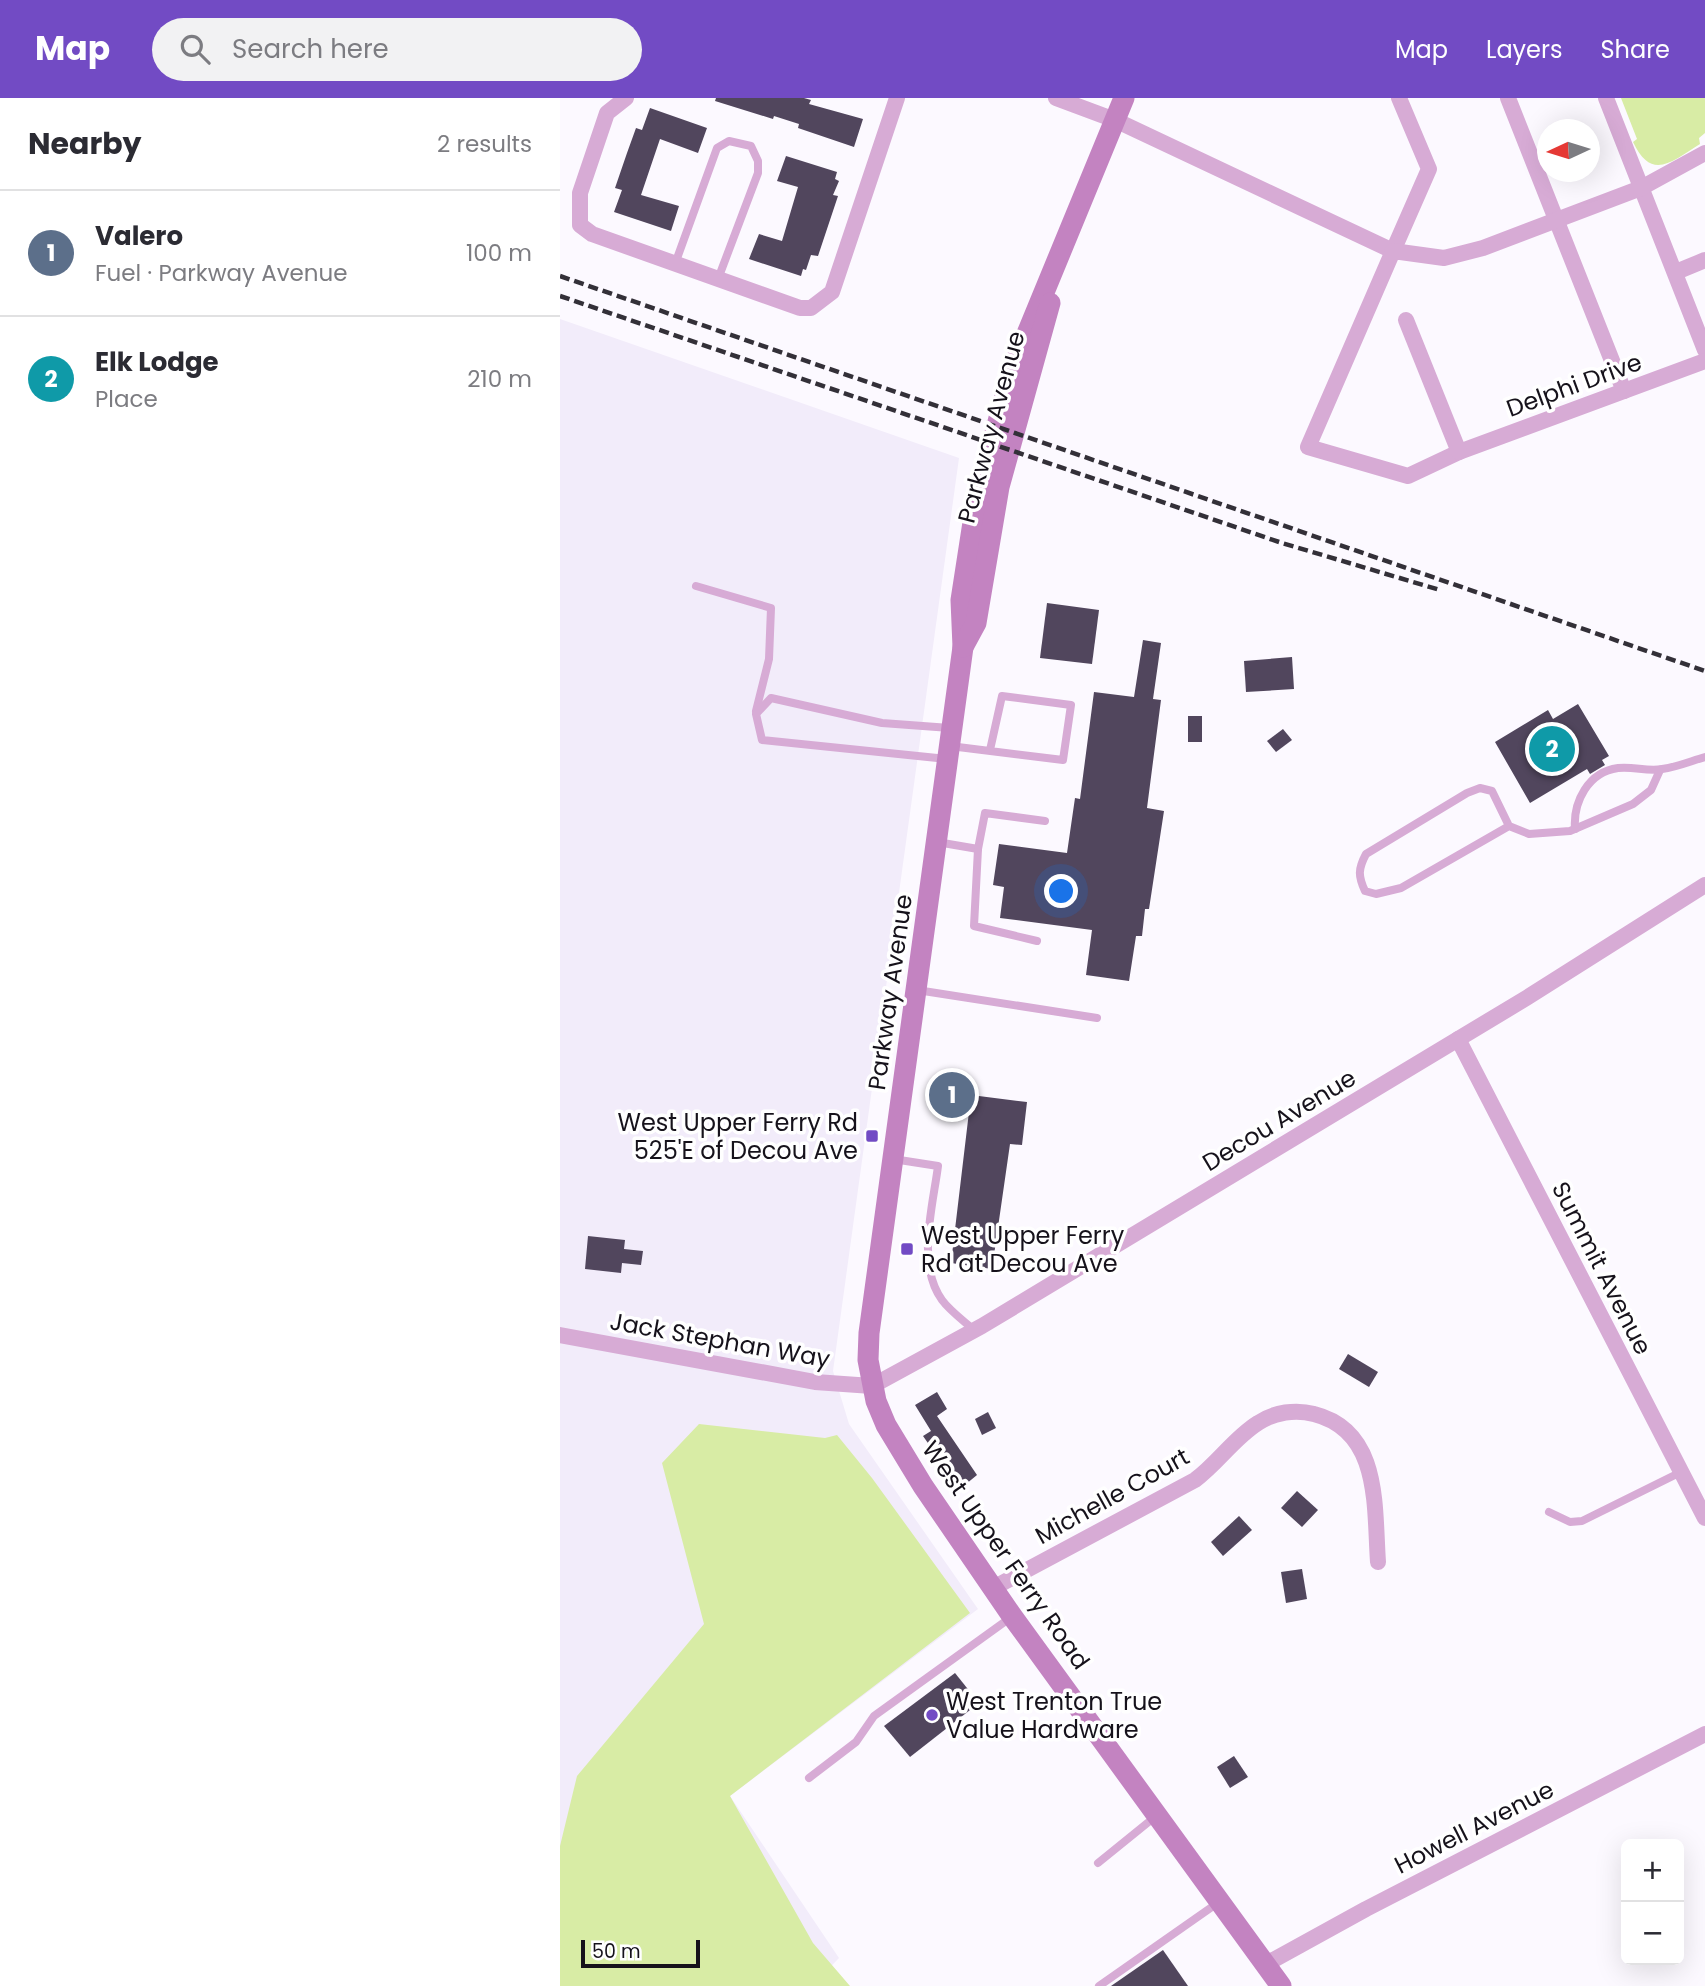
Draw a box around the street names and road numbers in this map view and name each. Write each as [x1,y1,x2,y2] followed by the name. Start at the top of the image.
[950,327,1032,527] street label: Parkway Avenue
[1502,345,1646,425] street label: Delphi Drive
[860,892,920,1092] street label: Parkway Avenue
[1196,1061,1362,1179] street label: Decou Avenue
[1544,1176,1660,1360] street label: Summit Avenue
[607,1304,833,1376] street label: Jack Stephan Way
[914,1434,1098,1676] street label: West Upper Ferry Road
[1029,1440,1195,1552] street label: Michelle Court
[1389,1773,1559,1881] street label: Howell Avenue

